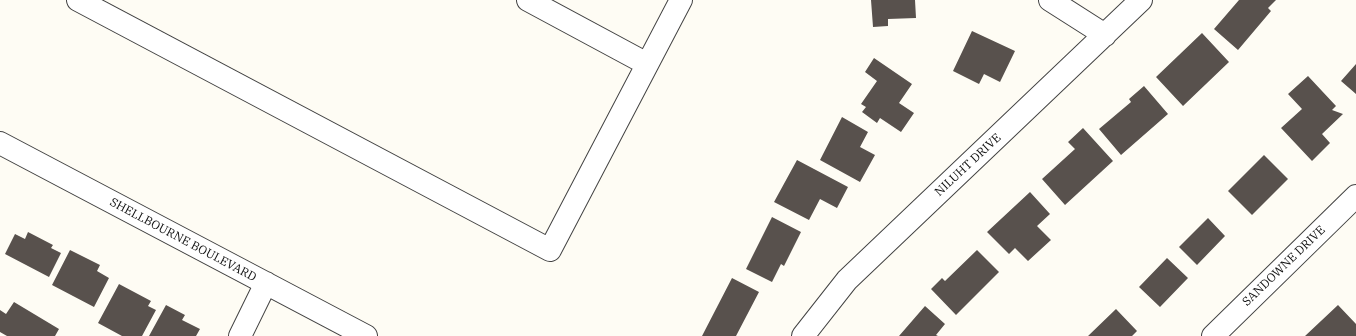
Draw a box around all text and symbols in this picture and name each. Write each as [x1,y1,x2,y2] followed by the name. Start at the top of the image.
[932,131,1004,199] street label: NILUHT DRIVE
[107,195,259,285] street label: SHELLBOURNE BOULEVARD
[1240,223,1328,309] street label: SANDOWNE DRIVE

